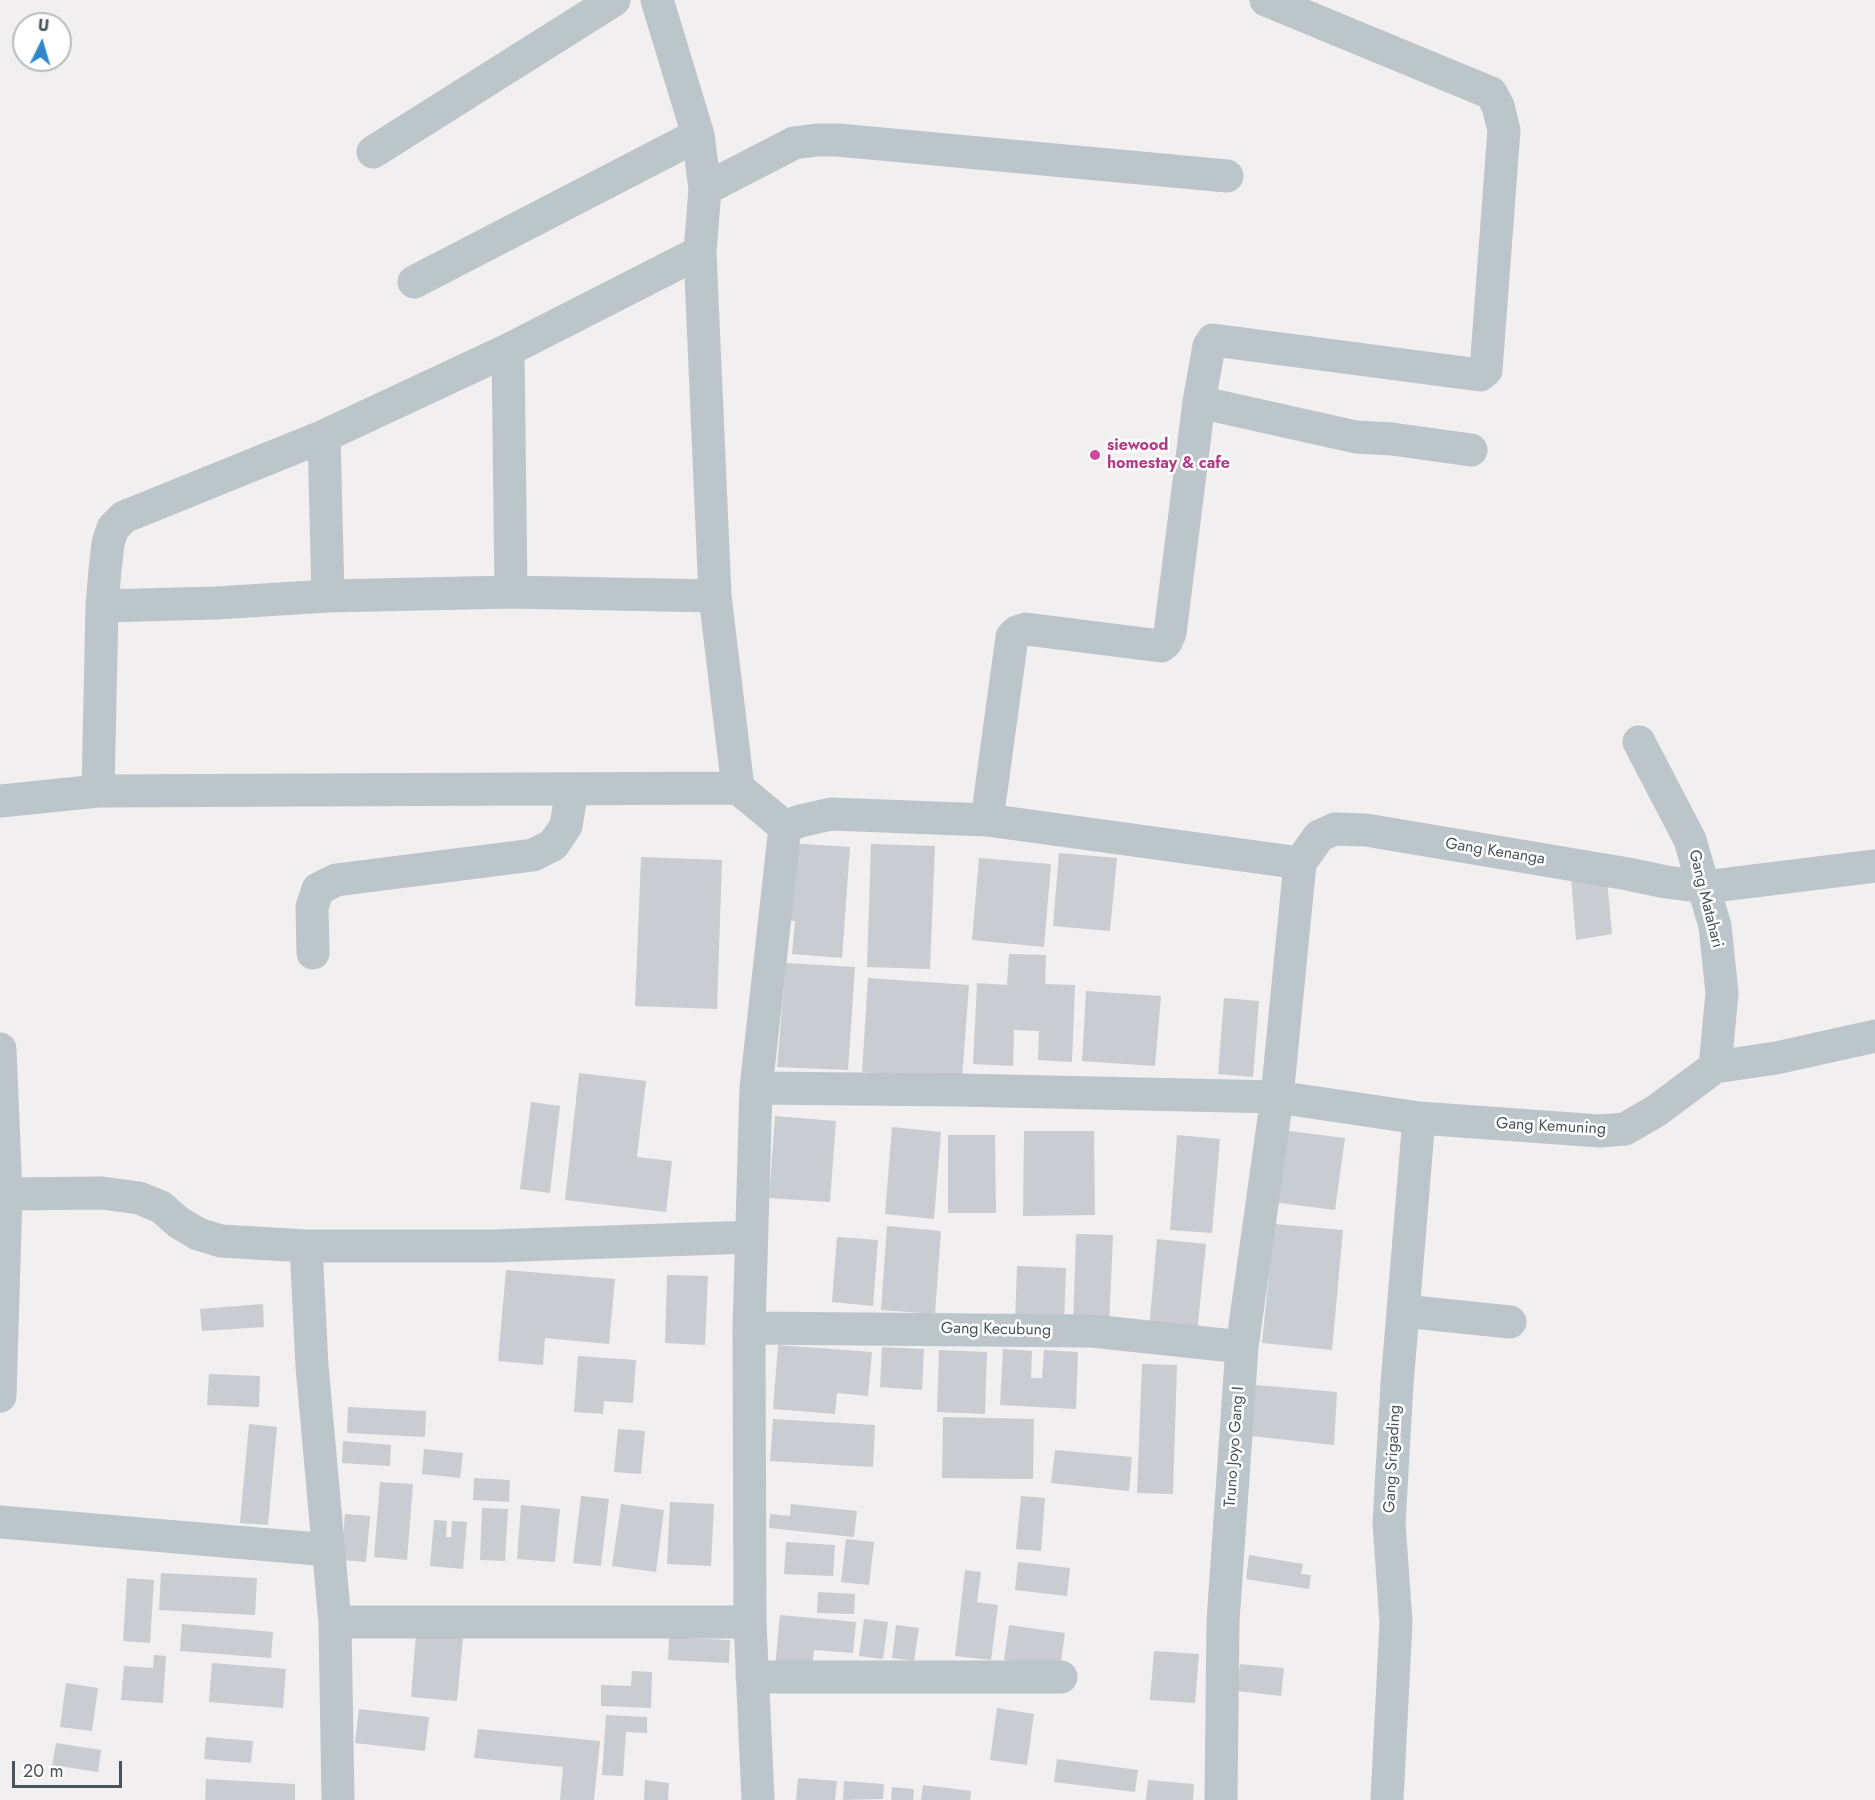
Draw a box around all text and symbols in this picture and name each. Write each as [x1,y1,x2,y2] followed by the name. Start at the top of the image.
[12,12,72,72] north arrow
[37,14,50,38] text: U
[1107,436,1230,474] place label: siewood homestay & cafe
[1088,448,1102,462] marker: siewood homestay & cafe
[1444,835,1546,869] street label: Gang Kenanga
[1684,848,1726,950] street label: Gang Matahari
[1495,1115,1607,1139] street label: Gang Kemuning
[941,1319,1051,1341] street label: Gang Kecubung
[1221,1386,1249,1508] street label: Truno Joyo Gang I
[1381,1404,1405,1514] street label: Gang Srigading
[15,1749,124,1787] scale bar
[23,1758,63,1784] text: 20 m

